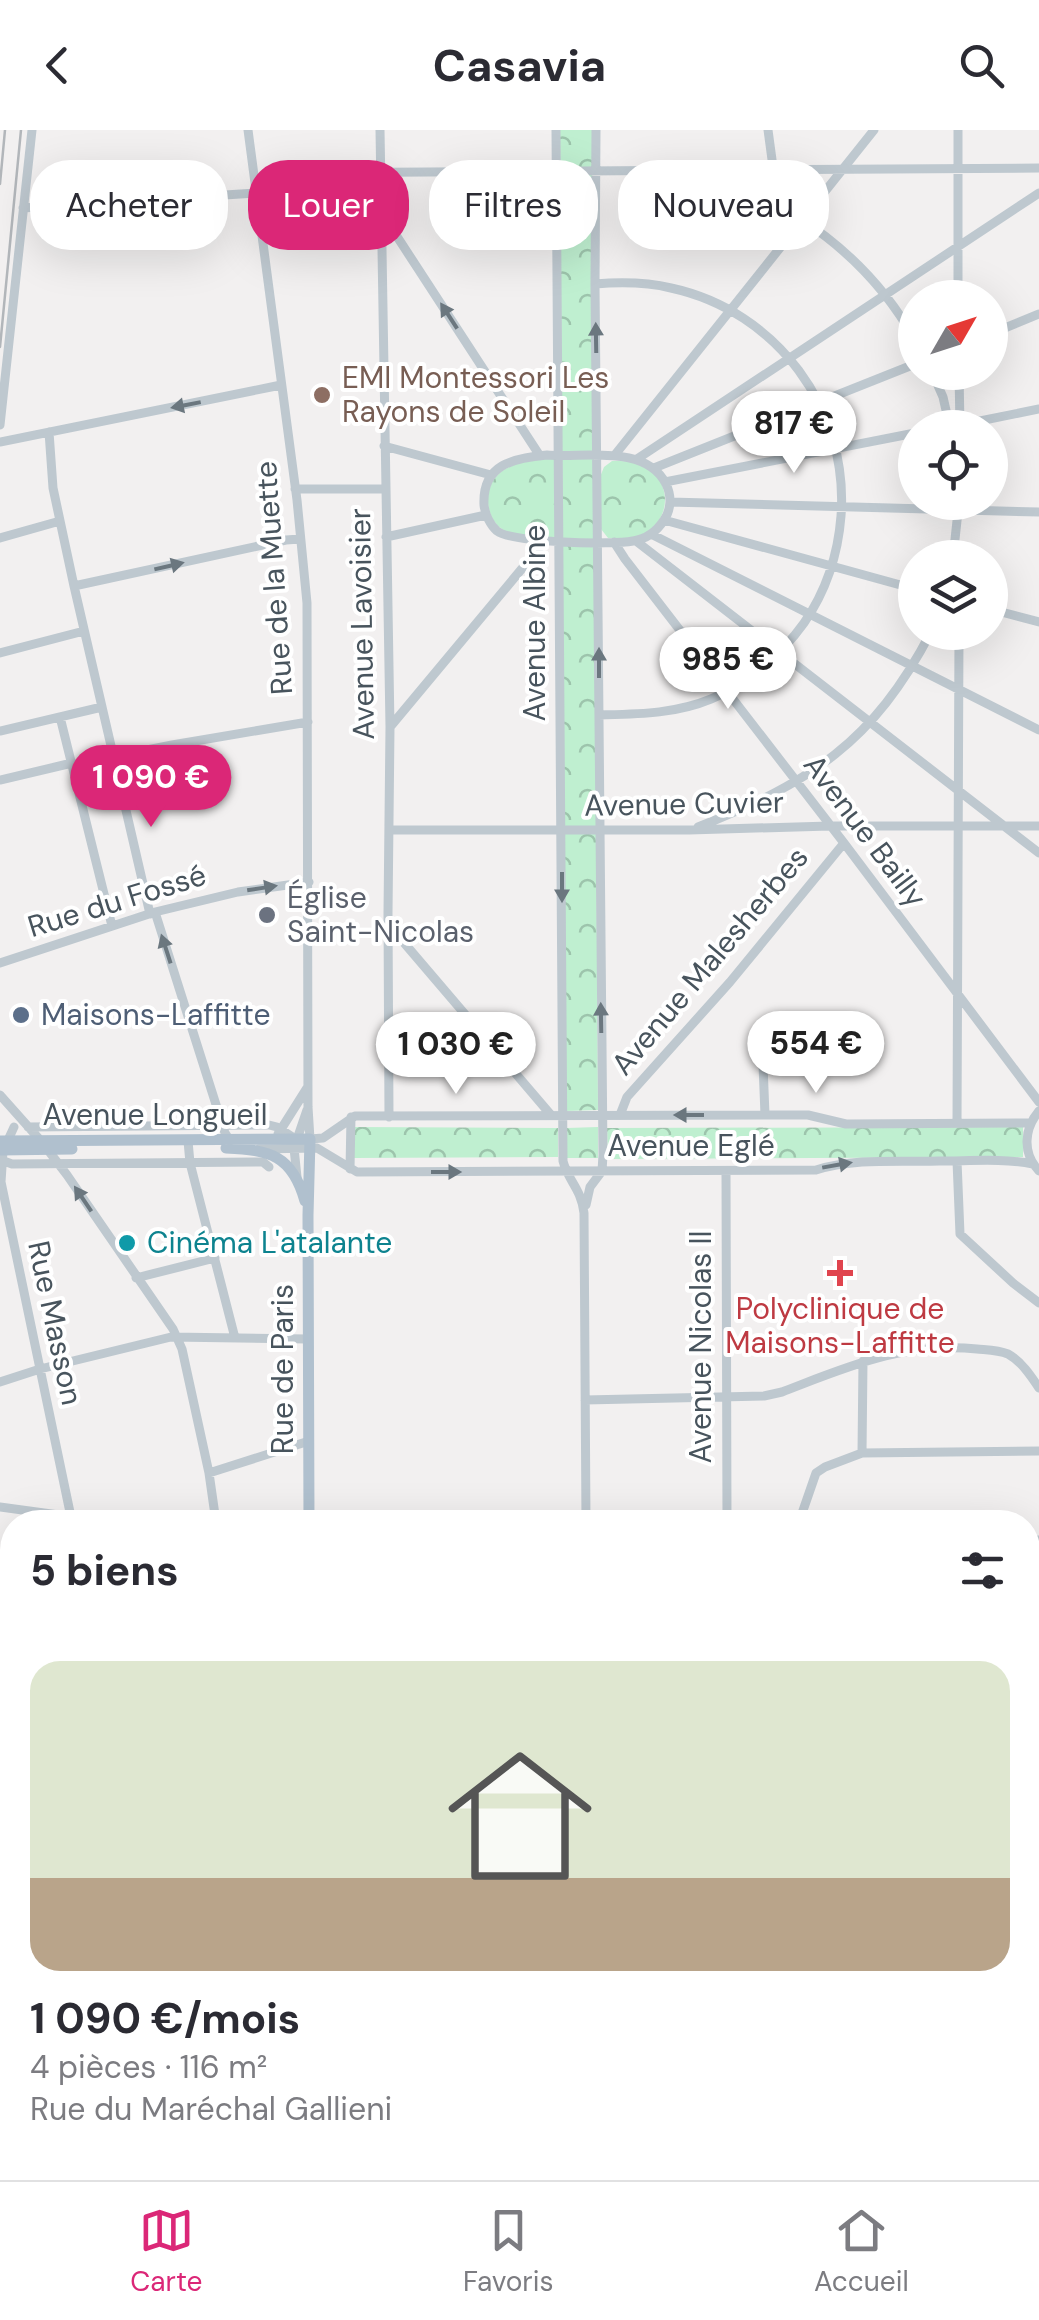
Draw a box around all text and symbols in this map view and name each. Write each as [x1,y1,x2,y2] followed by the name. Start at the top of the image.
[433,36,606,95] text: Casavia
[30,38,85,93] icon: back
[954,38,1009,93] icon: search
[30,160,228,250] chip: Acheter
[248,160,409,250] chip: Louer
[429,160,598,250] chip: Filtres
[618,160,829,250] chip: Nouveau
[898,280,1008,390] north arrow
[898,280,1008,650] map controls
[440,302,458,329] one-way arrow
[588,321,604,353] one-way arrow
[342,358,609,431] place label: EMI Montessori Les Rayons de Soleil
[311,384,333,406] marker: EMI Montessori Les Rayons de Soleil
[724,391,864,476] pin: 817 €
[169,398,201,413] one-way arrow
[753,402,835,444] text: 817 €
[898,410,1008,520] button: locate
[246,460,301,696] street label: Rue de la Muette
[340,508,383,740] street label: Avenue Lavoisier
[515,525,554,721] street label: Avenue Albine
[898,540,1008,650] button: layers
[154,557,185,573] one-way arrow
[658,627,798,712] pin: 985 €
[681,638,775,680] text: 985 €
[590,646,606,678] one-way arrow
[59,745,243,830] pin: 1 090 €
[795,746,936,915] street label: Avenue Bailly
[92,756,210,798] text: 1 090 €
[584,782,784,825] street label: Avenue Cuvier
[603,838,817,1083] street label: Avenue Malesherbes
[23,855,211,946] street label: Rue du Fossé
[554,871,570,903] one-way arrow
[287,878,474,951] place label: Église Saint-Nicolas
[246,880,278,895] one-way arrow
[256,904,278,926] marker: Église Saint-Nicolas
[158,934,173,964] one-way arrow
[41,995,270,1034] place label: Maisons-Laffitte
[593,1001,609,1033] one-way arrow
[10,1004,32,1026] marker: Maisons-Laffitte
[746,1011,886,1096] pin: 554 €
[364,1012,548,1097] pin: 1 030 €
[769,1022,863,1064] text: 554 €
[398,1023,514,1065] text: 1 030 €
[43,1095,267,1134] street label: Avenue Longueil
[672,1107,704,1123] one-way arrow
[607,1126,775,1165] street label: Avenue Eglé
[822,1157,853,1172] one-way arrow
[431,1164,463,1180] one-way arrow
[74,1185,93,1212] one-way arrow
[147,1223,392,1262] place label: Cinéma L'atalante
[681,1231,720,1463] street label: Avenue Nicolas II
[116,1232,138,1254] marker: Cinéma L'atalante
[19,1237,92,1408] street label: Rue Masson
[827,1260,853,1286] marker: Polyclinique de Maisons-Laffitte
[263,1284,302,1454] street label: Rue de Paris
[725,1289,955,1362] place label: Polyclinique de Maisons-Laffitte
[30,1543,179,1598] text: 5 biens
[955,1543,1010,1598] icon: filters
[430,1726,610,1906] icon: home
[30,1991,300,2046] text: 1 090 €/mois
[30,2046,267,2088] text: 4 pièces · 116 m²
[30,2088,392,2130] text: Rue du Maréchal Gallieni
[130,2203,202,2300] tab: Carte
[463,2203,553,2300] tab: Favoris
[814,2203,909,2300] tab: Accueil

